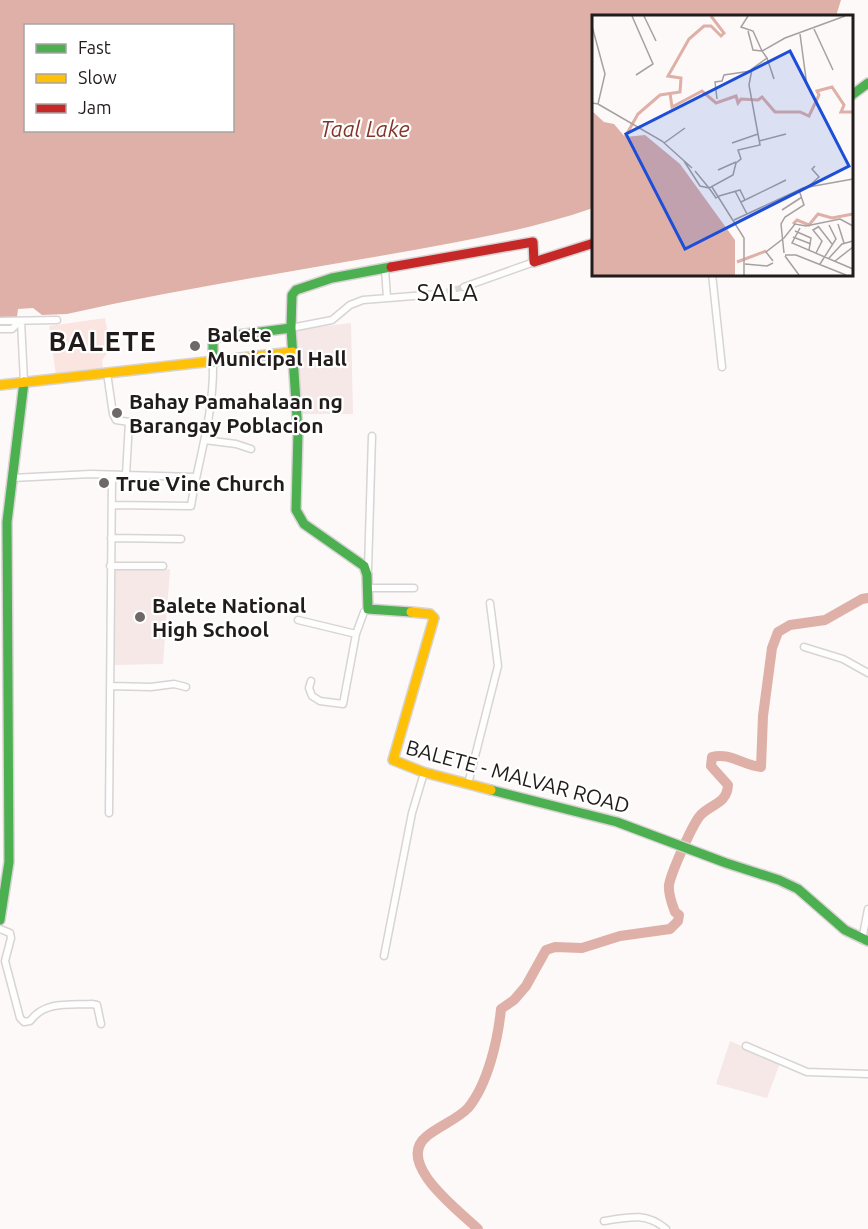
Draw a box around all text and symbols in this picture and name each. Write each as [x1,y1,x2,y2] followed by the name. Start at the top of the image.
[592,15,853,276] inset map
[24,24,234,132] legend
[78,37,111,57] text: Fast
[78,67,117,87] text: Slow
[78,97,112,117] text: Jam
[320,116,410,141] water label: Taal Lake
[417,279,479,306] district label: SALA
[207,322,347,370] place label: Balete Municipal Hall
[49,326,157,356] district label: BALETE
[188,339,202,353] marker: Balete Municipal Hall
[129,389,343,437] place label: Bahay Pamahalaan ng Barangay Poblacion
[110,406,124,420] marker: Bahay Pamahalaan ng Barangay Poblacion
[116,471,285,495] place label: True Vine Church
[97,476,111,490] marker: True Vine Church
[152,593,306,641] place label: Balete National High School
[133,610,147,624] marker: Balete National High School
[403,735,633,817] street label: BALETE - MALVAR ROAD

